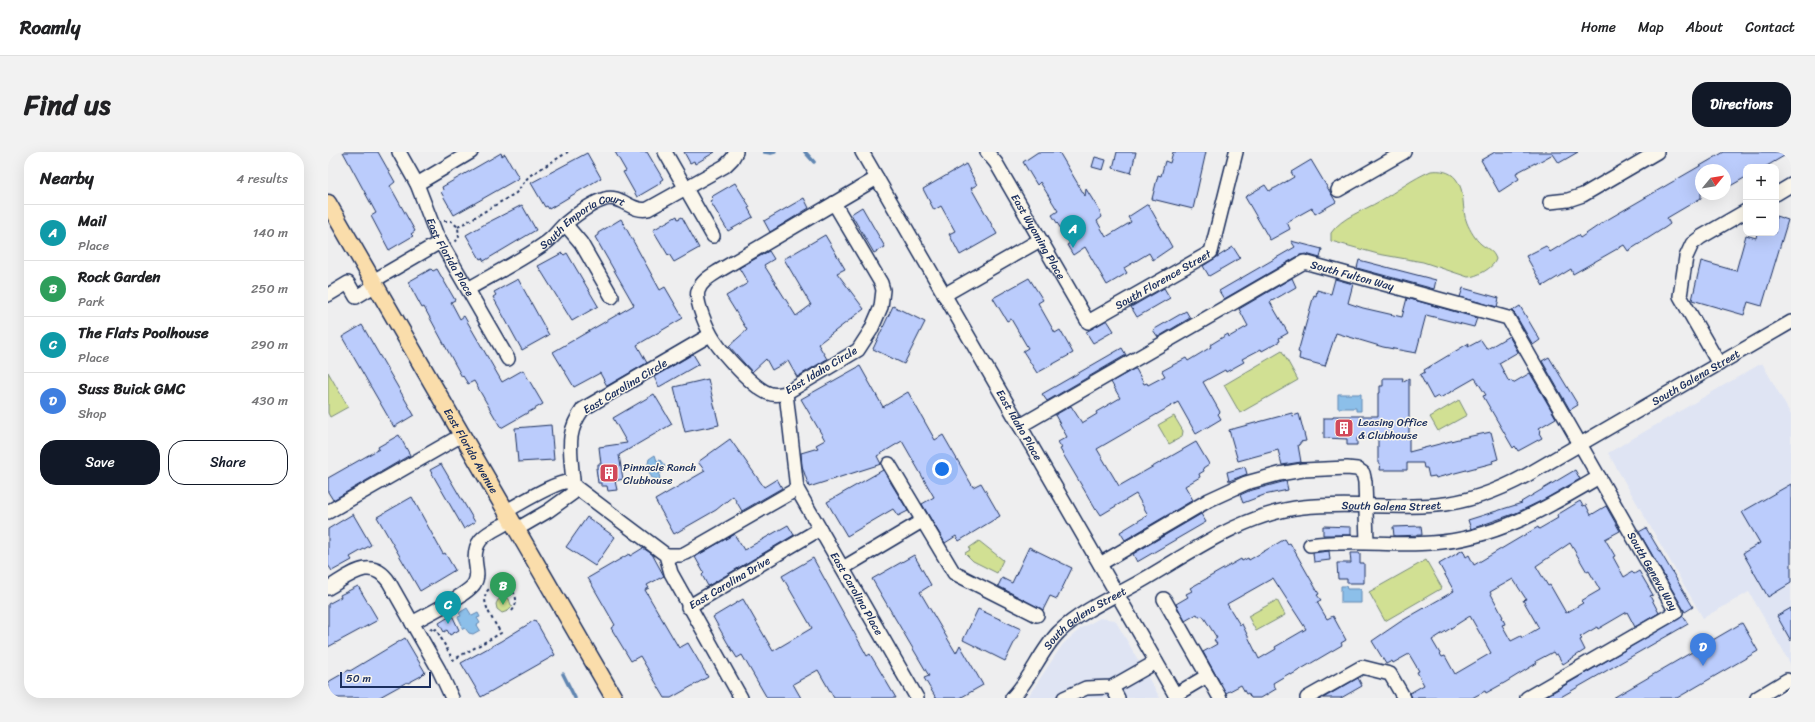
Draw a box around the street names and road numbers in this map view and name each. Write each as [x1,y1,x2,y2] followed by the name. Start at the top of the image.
[536,189,629,255] street label: South Emporia Court
[1006,190,1071,283] street label: East Wyoming Place
[421,215,479,301] street label: East Florida Place
[1111,245,1215,315] street label: South Florence Street
[1308,255,1396,296] street label: South Fulton Way
[781,341,862,400] street label: East Idaho Circle
[1648,344,1744,411] street label: South Galena Street
[579,353,672,419] street label: East Carolina Circle
[991,386,1047,465] street label: East Idaho Place
[438,404,503,498] street label: East Florida Avenue
[1342,496,1442,516] street label: South Galena Street
[1622,528,1683,615] street label: South Geneva Way
[825,548,888,639] street label: East Carolina Place
[685,551,774,615] street label: East Carolina Drive
[1039,582,1130,654] street label: South Galena Street

